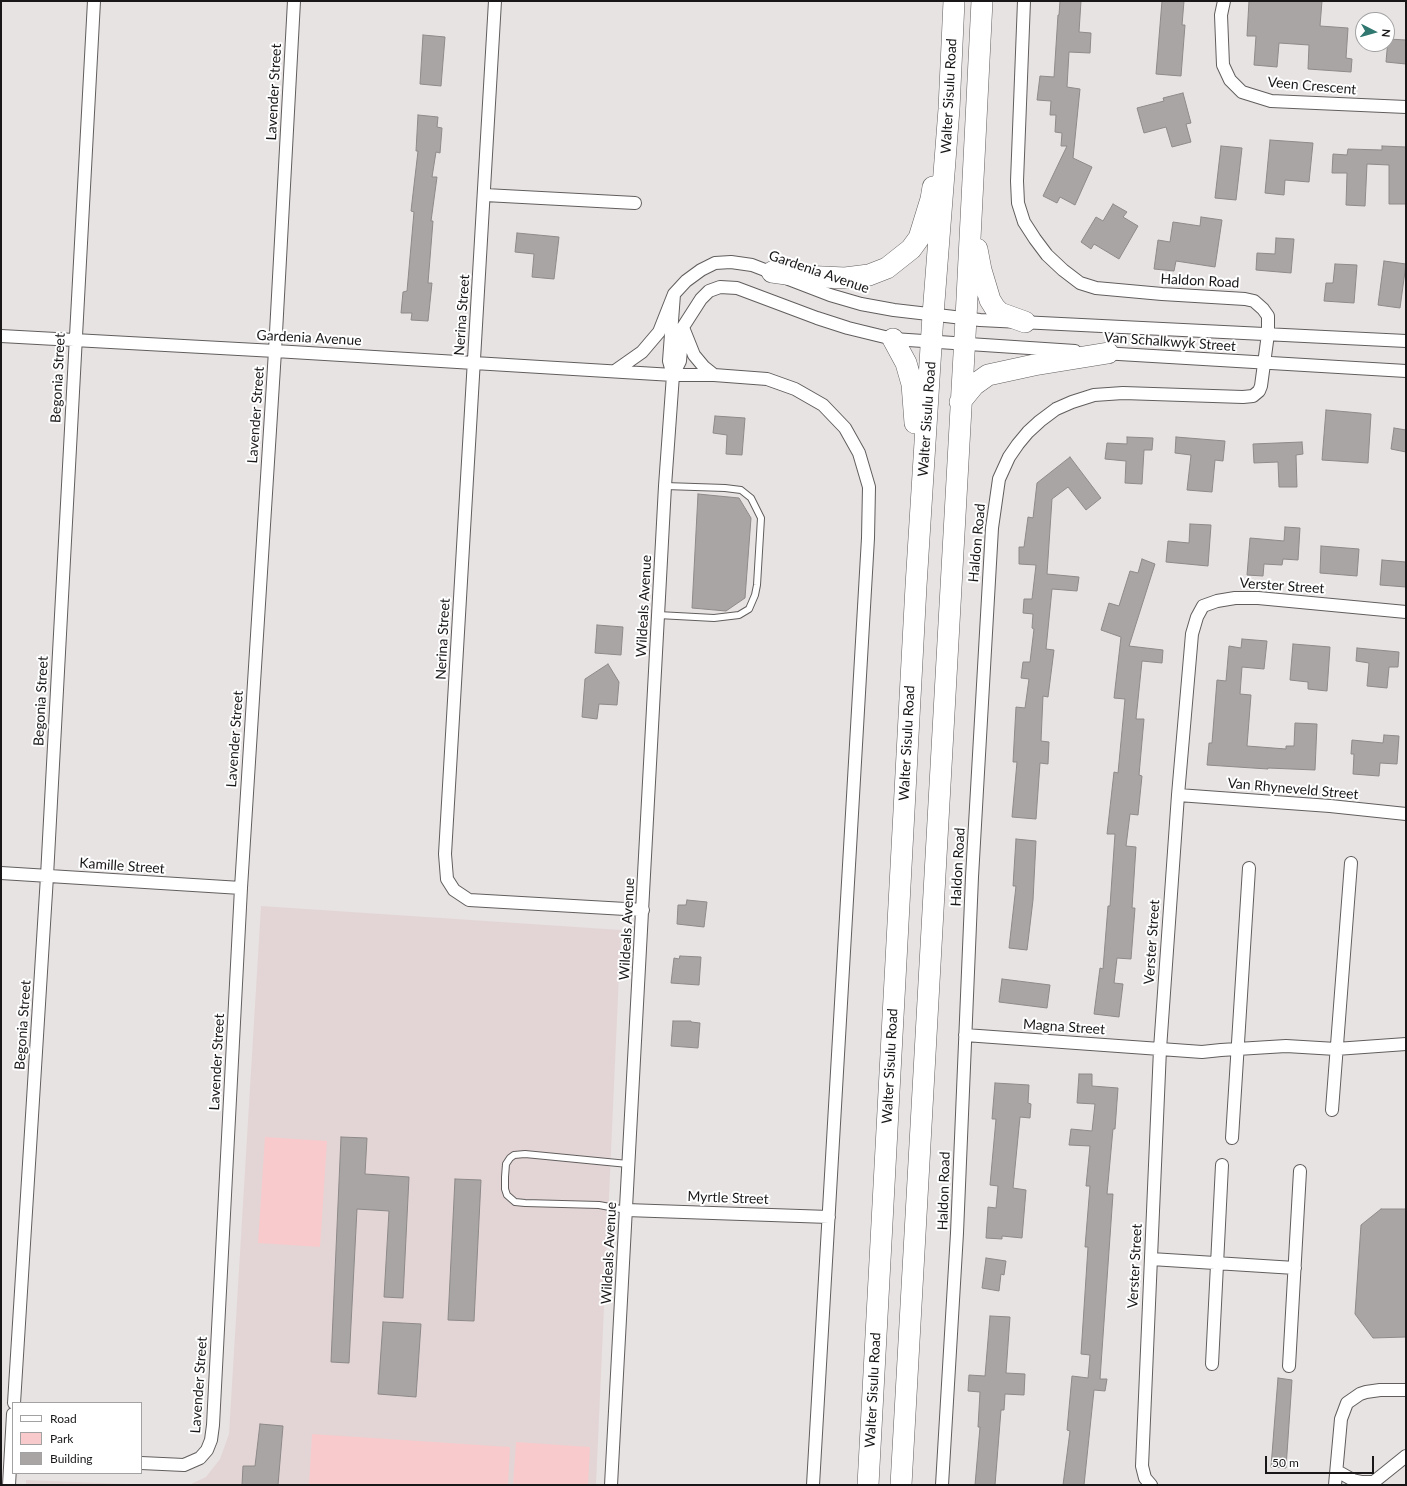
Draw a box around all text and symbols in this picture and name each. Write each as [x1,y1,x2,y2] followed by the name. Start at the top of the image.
[1355,12,1395,52] north arrow
[1380,28,1393,38] text: N
[938,38,960,154] street label: Walter Sisulu Road
[263,43,285,141] street label: Lavender Street
[1267,74,1357,98] street label: Veen Crescent
[767,247,871,297] street label: Gardenia Avenue
[1160,271,1240,291] street label: Haldon Road
[451,274,473,356] street label: Nerina Street
[256,327,362,349] street label: Gardenia Avenue
[1104,329,1236,355] street label: Van Schalkwyk Street
[47,333,69,423] street label: Begonia Street
[915,361,939,477] street label: Walter Sisulu Road
[244,366,268,464] street label: Lavender Street
[965,503,989,583] street label: Haldon Road
[633,554,655,658] street label: Wildeals Avenue
[1239,575,1325,597] street label: Verster Street
[432,598,454,680] street label: Nerina Street
[30,656,52,746] street label: Begonia Street
[896,685,918,801] street label: Walter Sisulu Road
[223,690,247,788] street label: Lavender Street
[1227,775,1359,803] street label: Van Rhyneveld Street
[948,827,968,907] street label: Haldon Road
[79,855,165,877] street label: Kamille Street
[616,877,638,981] street label: Wildeals Avenue
[1141,899,1163,985] street label: Verster Street
[11,980,35,1070] street label: Begonia Street
[879,1008,901,1124] street label: Walter Sisulu Road
[206,1013,228,1111] street label: Lavender Street
[1022,1016,1106,1038] street label: Magna Street
[934,1151,954,1231] street label: Haldon Road
[687,1188,769,1208] street label: Myrtle Street
[598,1201,620,1305] street label: Wildeals Avenue
[1124,1223,1146,1309] street label: Verster Street
[862,1332,884,1448] street label: Walter Sisulu Road
[187,1336,211,1434] street label: Lavender Street
[12,1402,142,1474] legend
[50,1411,77,1426] text: Road
[50,1431,73,1446] text: Park
[1267,1448,1376,1474] scale bar
[50,1451,93,1466] text: Building
[1272,1455,1299,1470] text: 50 m

